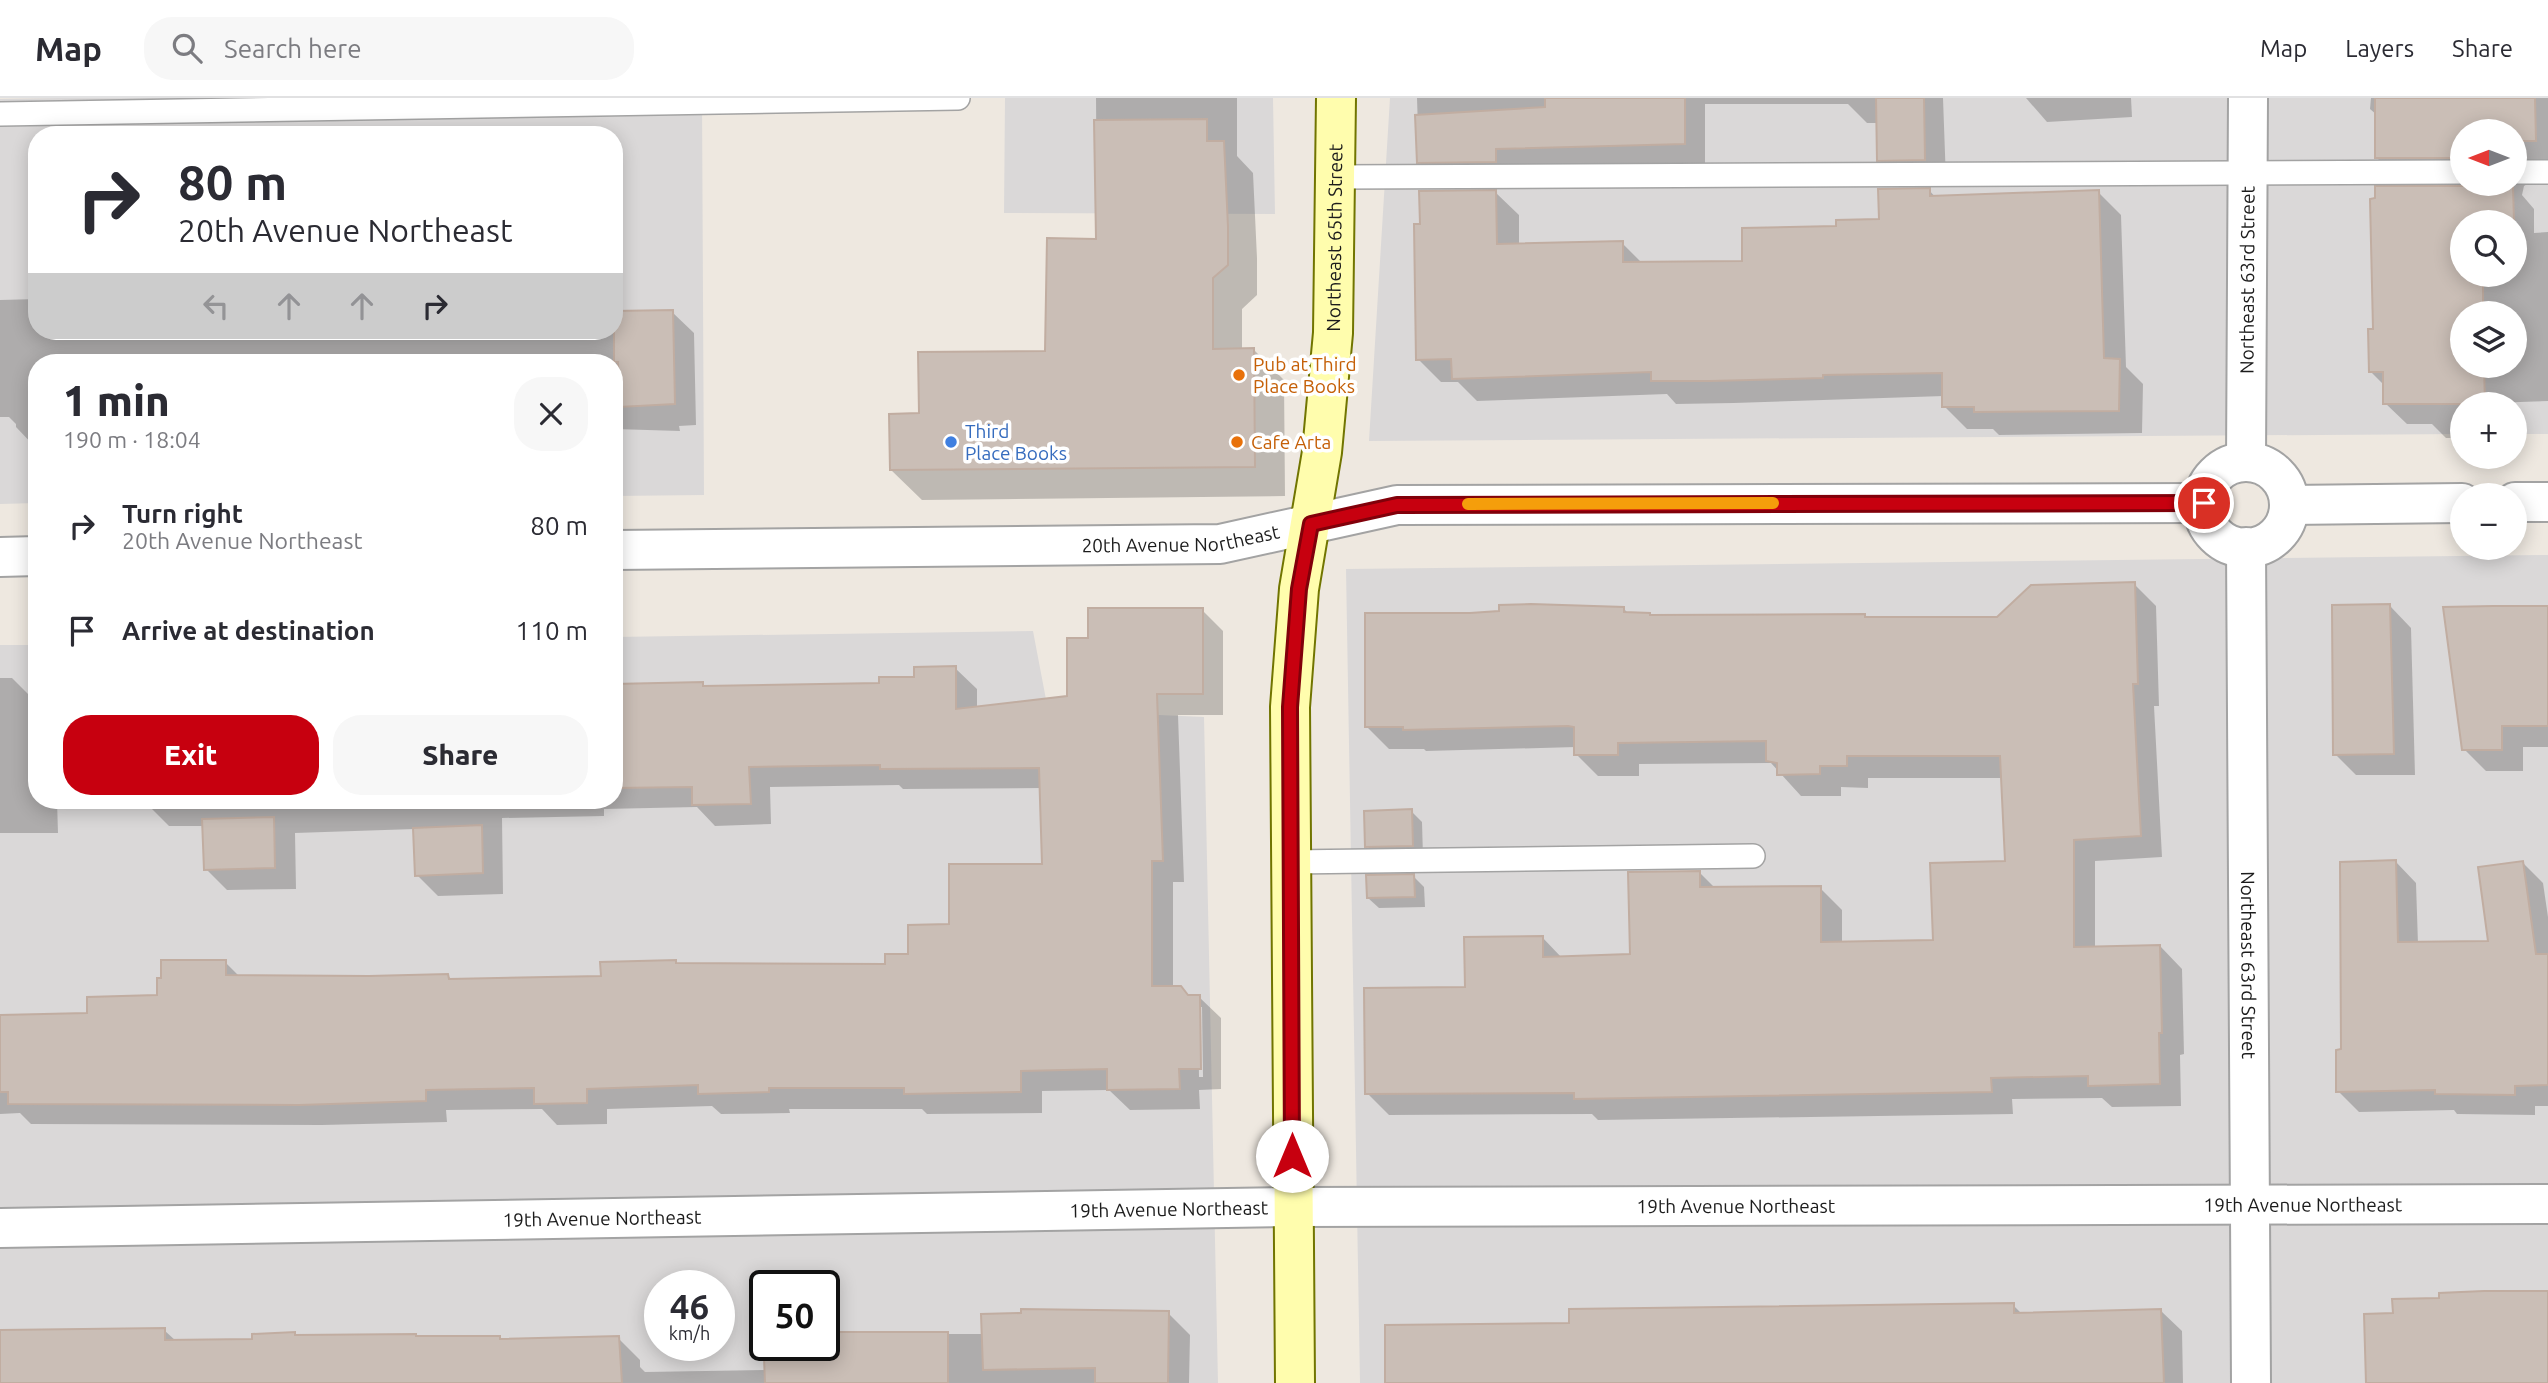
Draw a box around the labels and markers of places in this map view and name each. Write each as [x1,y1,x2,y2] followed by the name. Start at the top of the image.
[1253,353,1357,397] place label: Pub at Third Place Books
[1231,367,1247,383] marker: Pub at Third Place Books
[965,420,1067,464] place label: Third Place Books
[1251,431,1331,453] place label: Cafe Arta
[943,434,959,450] marker: Third Place Books
[1229,434,1245,450] marker: Cafe Arta
[2174,473,2234,533] pin

